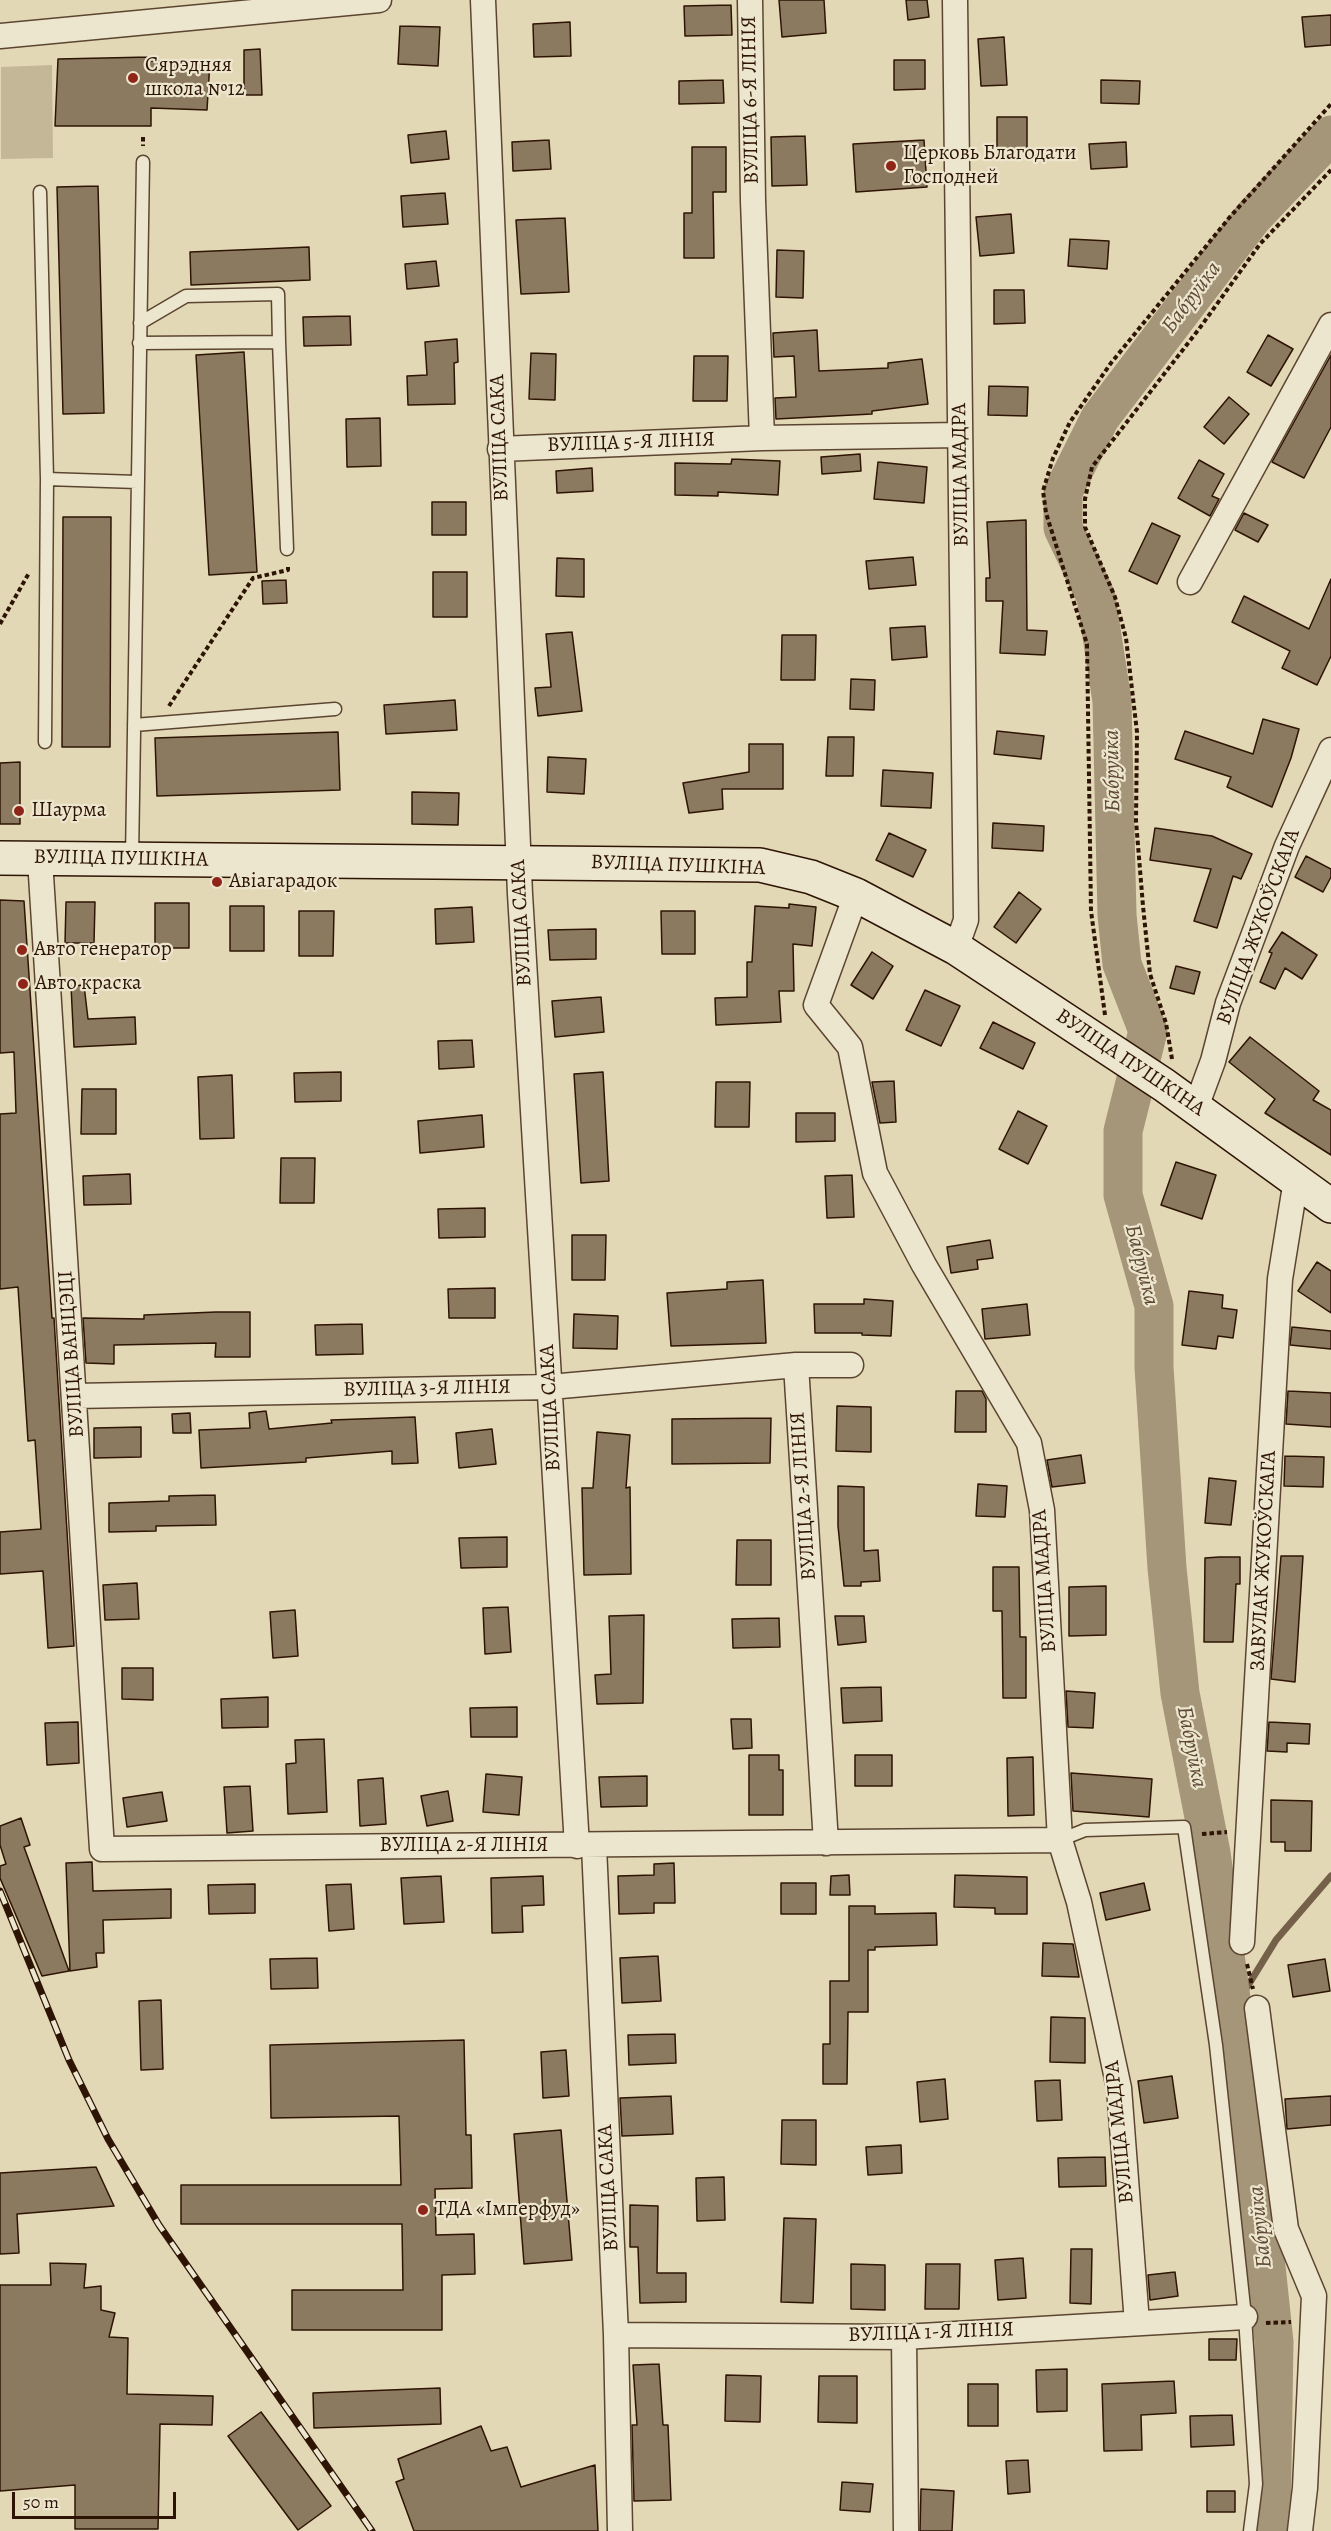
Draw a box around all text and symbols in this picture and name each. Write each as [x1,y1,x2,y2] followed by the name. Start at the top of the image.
[737,15,765,185] street label: ВУЛІЦА 6-Я ЛІНІЯ
[145,53,245,103] place label: Сярэдняя школа №12
[126,71,140,85] marker: Сярэдняя школа №12
[903,141,1077,191] place label: Церковь Благодати Господней
[884,159,898,173] marker: Церковь Благодати Господней
[1157,257,1227,339] water label: Бабруйка
[485,374,515,502] street label: ВУЛІЦА САКА
[947,403,975,547] street label: ВУЛІЦА МАДРА
[547,427,715,459] street label: ВУЛІЦА 5-Я ЛІНІЯ
[1099,729,1127,813] water label: Бабруйка
[31,798,107,824] place label: Шаурма
[12,804,26,818] marker: Шаурма
[1212,826,1306,1028] street label: ВУЛІЦА ЖУКОЎСКАГА
[33,845,209,873] street label: ВУЛІЦА ПУШКІНА
[590,850,766,882] street label: ВУЛІЦА ПУШКІНА
[506,859,538,987] street label: ВУЛІЦА САКА
[229,869,337,895] place label: Авіагарадок
[210,875,224,889] marker: Авіагарадок
[34,937,172,963] place label: Авто генератор
[15,943,29,957] marker: Авто генератор
[35,971,142,997] place label: Авто краска
[16,977,30,991] marker: Авто краска
[1051,1004,1209,1122] street label: ВУЛІЦА ПУШКІНА
[1118,1222,1164,1308] water label: Бабруйка
[54,1270,90,1438] street label: ВУЛІЦА ВАНЦЭЦІ
[535,1344,567,1472] street label: ВУЛІЦА САКА
[343,1375,511,1403] street label: ВУЛІЦА 3-Я ЛІНІЯ
[786,1411,822,1581] street label: ВУЛІЦА 2-Я ЛІНІЯ
[1246,1450,1282,1672] street label: ЗАВУЛАК ЖУКОЎСКАГА
[1027,1508,1063,1654] street label: ВУЛІЦА МАДРА
[1170,1704,1212,1790] water label: Бабруйка
[380,1833,548,1859] street label: ВУЛІЦА 2-Я ЛІНІЯ
[1100,2059,1140,2205] street label: ВУЛІЦА МАДРА
[593,2124,625,2252] street label: ВУЛІЦА САКА
[1244,2184,1278,2270] water label: Бабруйка
[435,2197,580,2223] place label: ТДА «Імперфуд»
[416,2203,430,2217] marker: ТДА «Імперфуд»
[848,2318,1014,2348] street label: ВУЛІЦА 1-Я ЛІНІЯ
[15,2480,178,2518] scale bar
[23,2490,59,2514] text: 50 m

